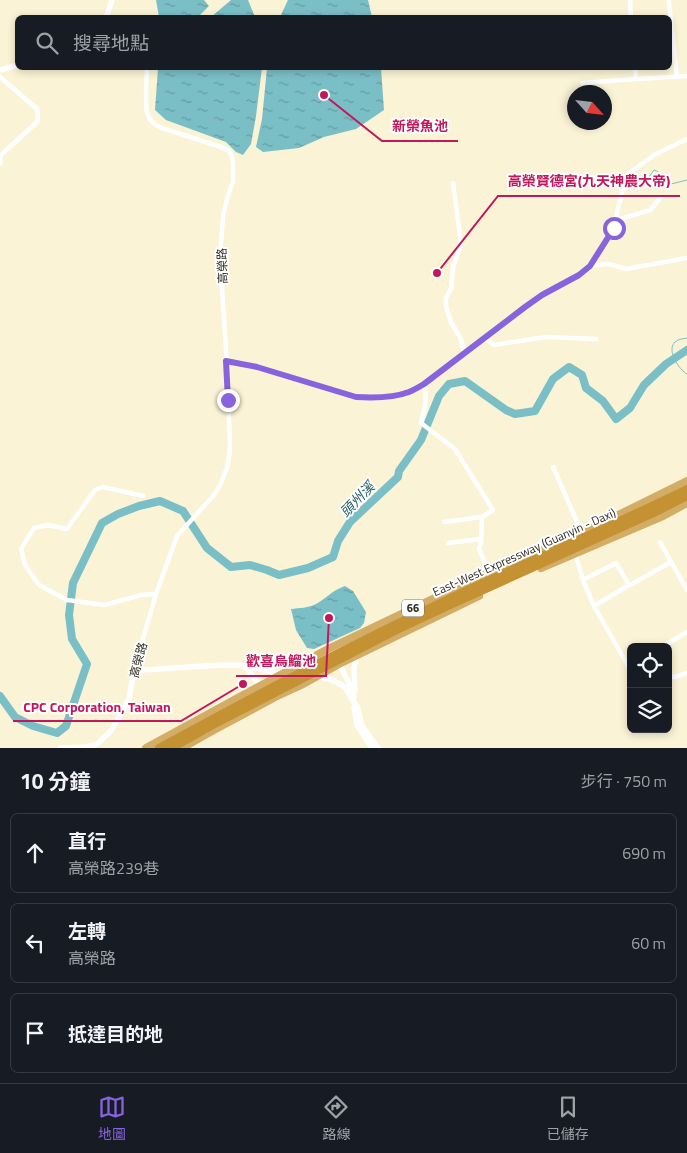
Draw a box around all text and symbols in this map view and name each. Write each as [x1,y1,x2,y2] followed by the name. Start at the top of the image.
[15,15,672,70] search box
[73,28,149,57] text: 搜尋地點
[33,29,61,57] icon: search
[567,85,612,130] north arrow
[382,112,458,141] callout: 新榮魚池
[392,115,448,136] text: 新榮魚池
[498,167,680,196] callout: 高榮賢德宮(九天神農大帝)
[508,170,670,191] text: 高榮賢德宮(九天神農大帝)
[603,217,626,240] route start
[212,248,232,284] street label: 高榮路
[217,389,240,412] route end
[335,475,381,521] water label: 頭州溪
[429,503,619,601] street label: East-West Expressway (Guanyin - Daxi)
[402,600,424,616] road number: 66
[124,640,152,680] street label: 高榮路
[627,643,672,733] map controls
[627,643,672,688] button: locate
[236,647,326,676] callout: 歡喜烏鰡池
[246,650,316,671] text: 歡喜烏鰡池
[627,688,672,733] button: layers
[13,692,181,721] callout: CPC Corporation, Taiwan
[23,696,171,717] text: CPC Corporation, Taiwan
[20,765,90,797] text: 10 分鐘
[581,769,667,793] text: 步行 · 750 m
[68,826,106,855] text: 直行
[21,839,49,867] icon: ahead
[622,841,666,865] text: 690 m
[68,856,159,880] text: 高榮路239巷
[68,916,106,945] text: 左轉
[21,929,49,957] icon: left
[631,931,666,955] text: 60 m
[68,946,116,970] text: 高榮路
[21,1019,49,1047] icon: arrive
[68,1019,163,1048] text: 抵達目的地
[98,1093,126,1144] tab: 地圖
[322,1093,350,1144] tab: 路線
[547,1093,589,1144] tab: 已儲存

